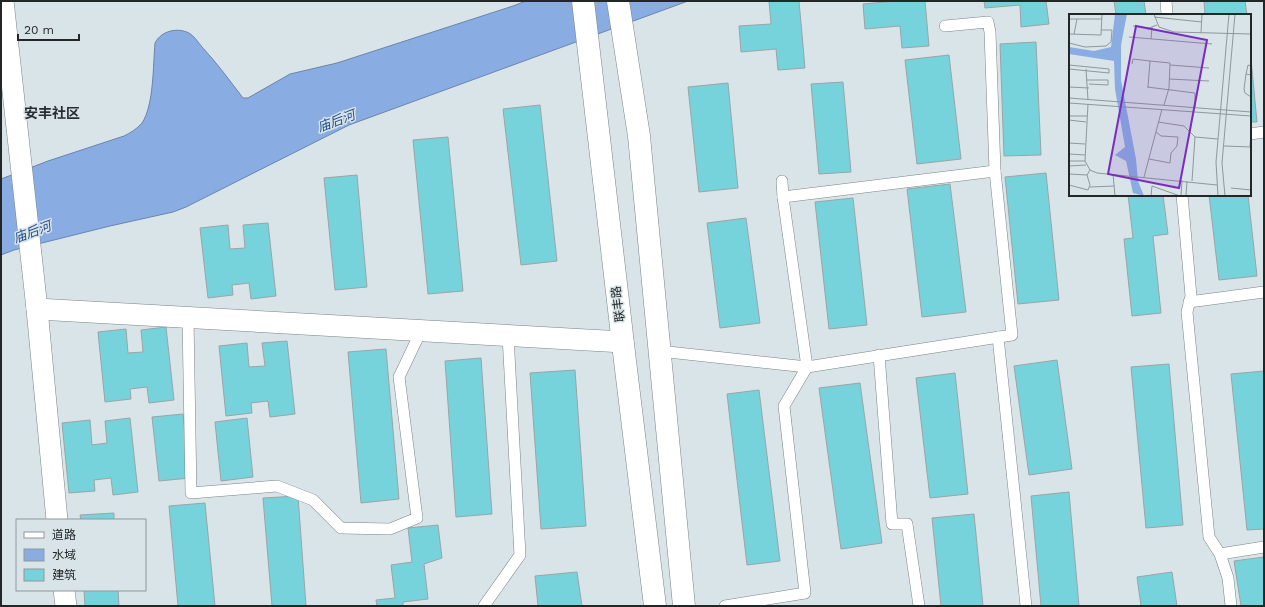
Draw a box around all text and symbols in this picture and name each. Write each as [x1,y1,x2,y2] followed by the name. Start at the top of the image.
[1069,14,1251,196] inset map
[18,16,79,42] scale bar
[24,23,54,37] text: 20 m
[24,105,80,121] district label: 安丰社区
[315,106,360,135] water label: 庙后河
[11,217,56,246] water label: 庙后河
[609,285,627,323] street label: 联丰路
[16,519,146,591] legend
[52,528,76,542] text: 道路
[52,548,76,562] text: 水域
[52,568,76,582] text: 建筑

